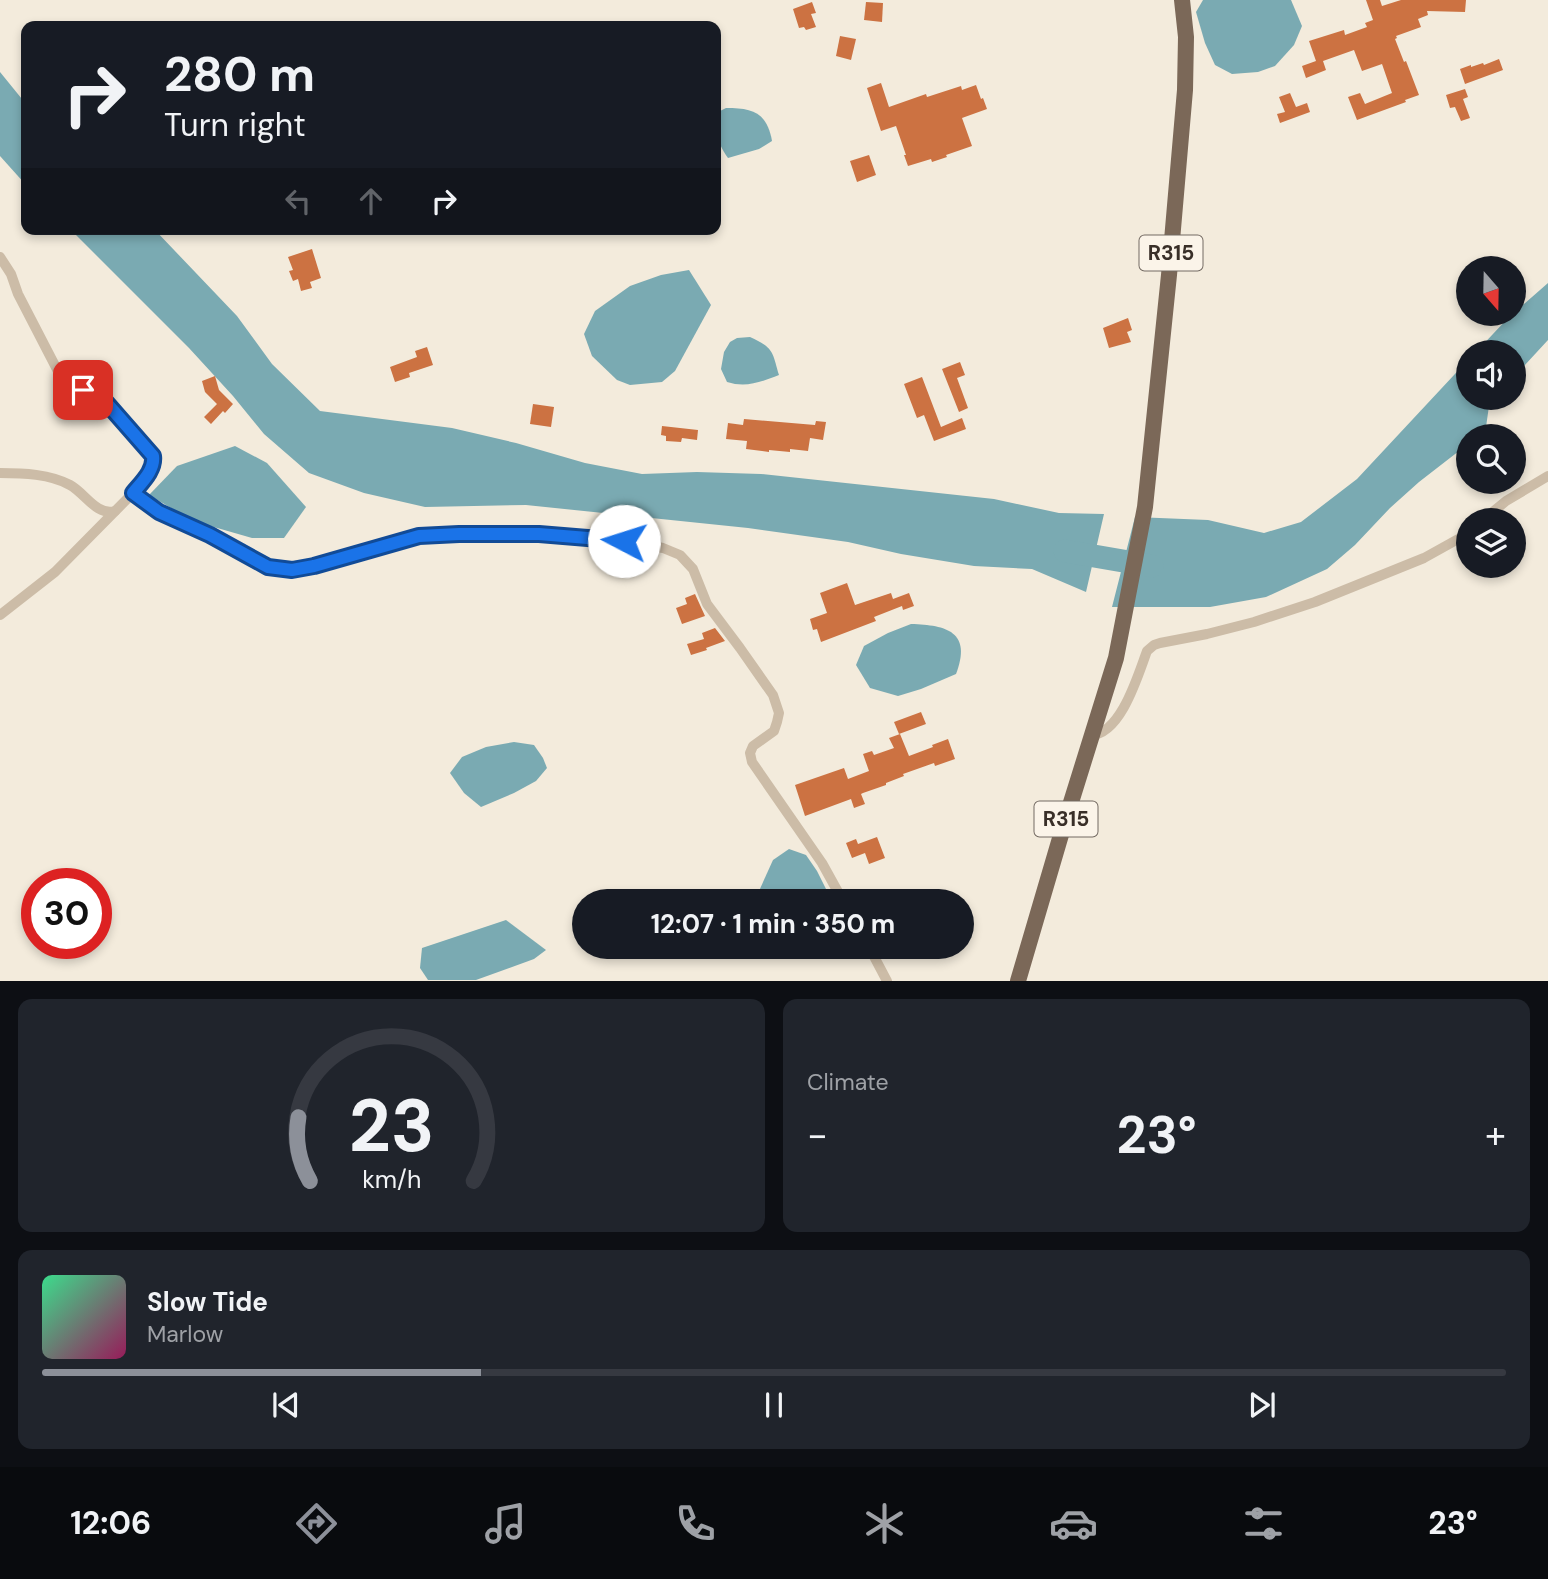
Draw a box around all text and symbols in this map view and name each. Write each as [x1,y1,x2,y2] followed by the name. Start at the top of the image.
[164,42,315,106] text: 280 m
[49,49,140,140] icon: right
[164,104,306,146] text: Turn right
[279,182,317,220] icon: left
[352,182,390,220] icon: ahead
[425,182,463,220] icon: right
[1140,236,1202,270] road number: R315
[1456,256,1526,326] north arrow
[1456,256,1526,578] map controls
[1456,340,1526,410] button: sound
[53,360,113,420] pin
[64,371,102,409] icon: arrive
[1456,424,1526,494] button: search
[587,504,661,578] position arrow
[1456,508,1526,578] button: layers
[1034,802,1098,836] road number: R315
[21,868,112,959] speed limit sign: 30
[651,907,895,941] text: 12:07 · 1 min · 350 m
[807,1067,889,1097] text: Climate
[349,1080,434,1175] text: 23
[1116,1101,1197,1169] text: 23°
[807,1110,828,1160] text: −
[1485,1110,1506,1160] text: +
[362,1163,421,1196] text: km/h
[147,1285,268,1319] text: Slow Tide
[147,1319,223,1349] text: Marlow
[267,1386,305,1424] icon: previous
[755,1386,793,1424] icon: pause
[1243,1386,1281,1424] icon: next
[292,1499,341,1548] icon: directions
[481,1499,530,1548] icon: music
[671,1499,720,1548] icon: phone
[860,1499,909,1548] icon: climate
[1049,1499,1098,1548] icon: car
[1239,1499,1288,1548] icon: filters
[70,1502,151,1544] text: 12:06
[1428,1502,1478,1544] text: 23°

